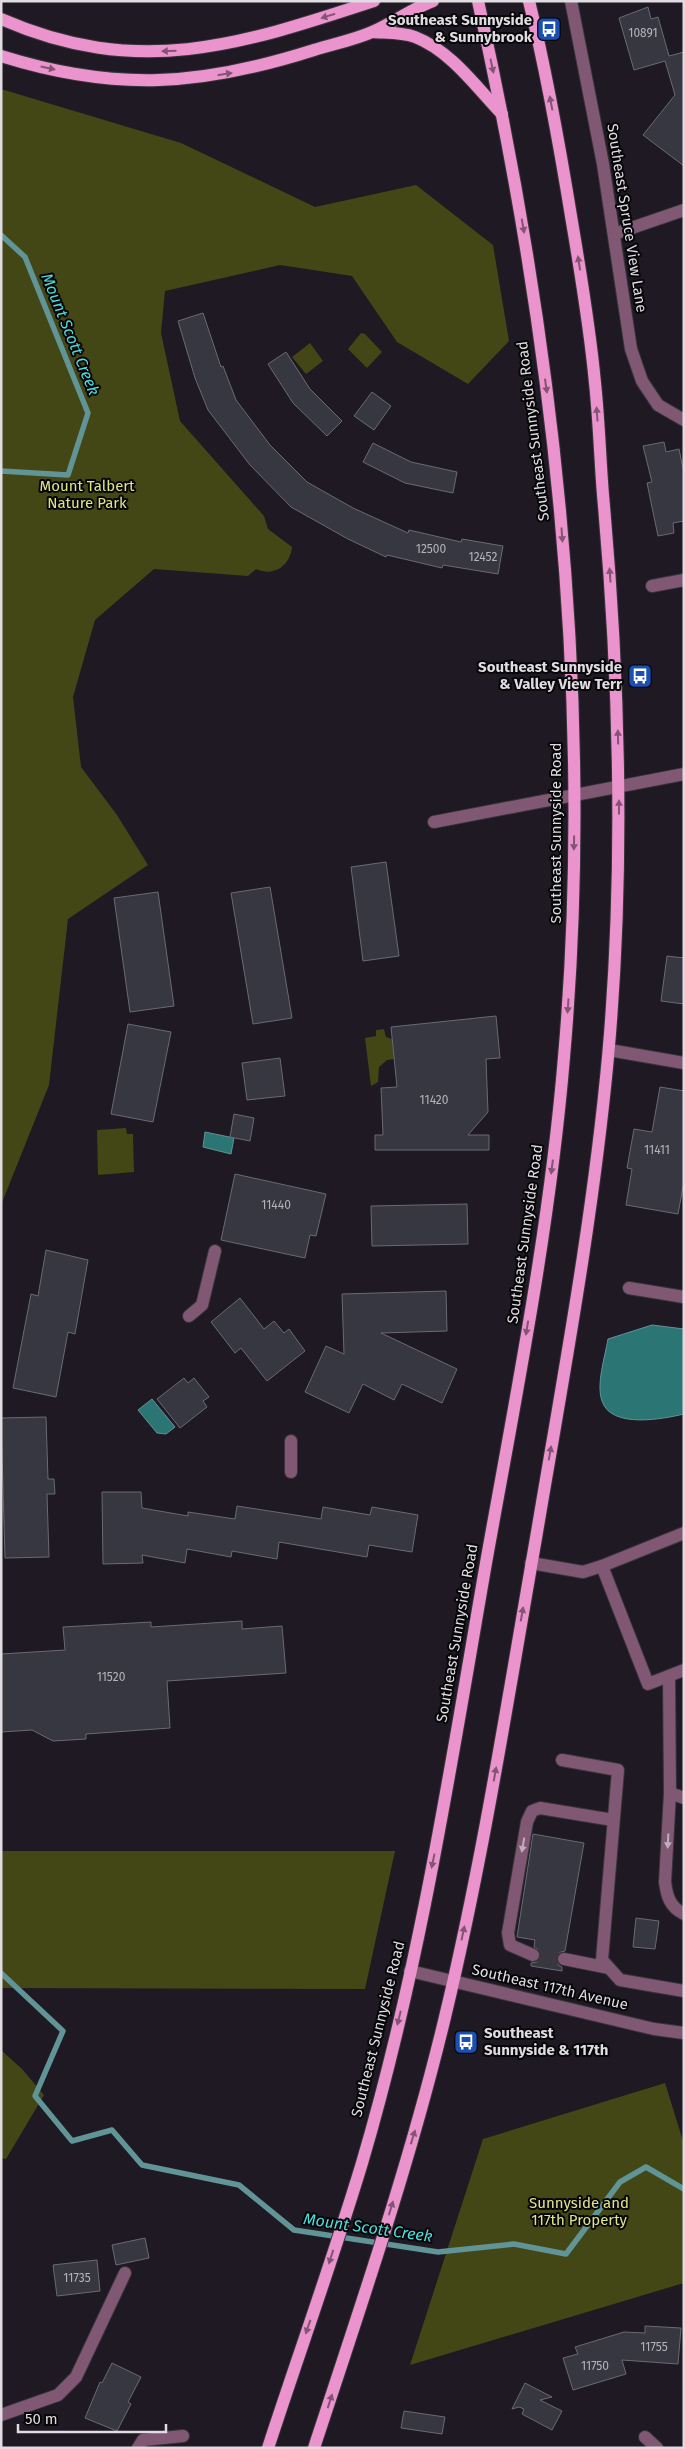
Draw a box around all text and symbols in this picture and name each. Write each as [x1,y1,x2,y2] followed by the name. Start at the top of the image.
[388,11,533,46] place label: Southeast Sunnyside & Sunnybrook
[320,13,335,21] one-way arrow
[536,16,562,42] bus stop icon: Southeast Sunnyside & Sunnybrook
[628,26,658,40] house number: 10891
[161,47,177,55] one-way arrow
[488,58,496,74] one-way arrow
[41,64,56,72] one-way arrow
[218,70,234,78] one-way arrow
[547,95,555,111] one-way arrow
[603,122,651,314] street label: Southeast Spruce View Lane
[519,218,527,234] one-way arrow
[574,255,582,271] one-way arrow
[37,270,104,398] water label: Mount Scott Creek
[513,340,553,522] street label: Southeast Sunnyside Road
[542,379,550,395] one-way arrow
[593,405,601,421] one-way arrow
[39,477,135,512] park label: Mount Talbert Nature Park
[558,528,566,544] one-way arrow
[416,542,447,556] house number: 12500
[469,550,497,564] house number: 12452
[606,567,614,583] one-way arrow
[478,658,623,693] place label: Southeast Sunnyside & Valley View Terr
[627,663,653,689] bus stop icon: Southeast Sunnyside & Valley View Terr
[614,729,622,745] one-way arrow
[547,743,565,923] street label: Southeast Sunnyside Road
[615,799,623,815] one-way arrow
[570,836,578,852] one-way arrow
[563,998,571,1014] one-way arrow
[419,1093,449,1107] house number: 11420
[503,1143,547,1325] street label: Southeast Sunnyside Road
[644,1143,670,1157] house number: 11411
[548,1160,556,1176] one-way arrow
[261,1198,291,1212] house number: 11440
[523,1320,531,1336] one-way arrow
[547,1445,555,1461] one-way arrow
[432,1542,482,1724] street label: Southeast Sunnyside Road
[519,1605,527,1621] one-way arrow
[97,1670,126,1684] house number: 11520
[491,1765,499,1781] one-way arrow
[663,1834,671,1850] one-way arrow
[518,1837,526,1853] one-way arrow
[429,1854,437,1870] one-way arrow
[460,1925,468,1941] one-way arrow
[347,1939,409,2119] street label: Southeast Sunnyside Road
[470,1960,630,2014] street label: Southeast 117th Avenue
[395,2011,403,2026] one-way arrow
[484,2024,608,2059] place label: Southeast Sunnyside & 117th
[453,2029,479,2055] bus stop icon: Southeast Sunnyside & 117th
[409,2129,417,2144] one-way arrow
[529,2194,629,2229] park label: Sunnyside and 117th Property
[388,2200,396,2215] one-way arrow
[302,2209,434,2246] water label: Mount Scott Creek
[327,2250,335,2265] one-way arrow
[63,2271,91,2285] house number: 11735
[304,2319,311,2334] one-way arrow
[640,2340,668,2354] house number: 11755
[581,2359,609,2373] house number: 11750
[326,2394,334,2409] one-way arrow
[18,2402,165,2434] scale bar
[25,2410,58,2428] text: 50 m

